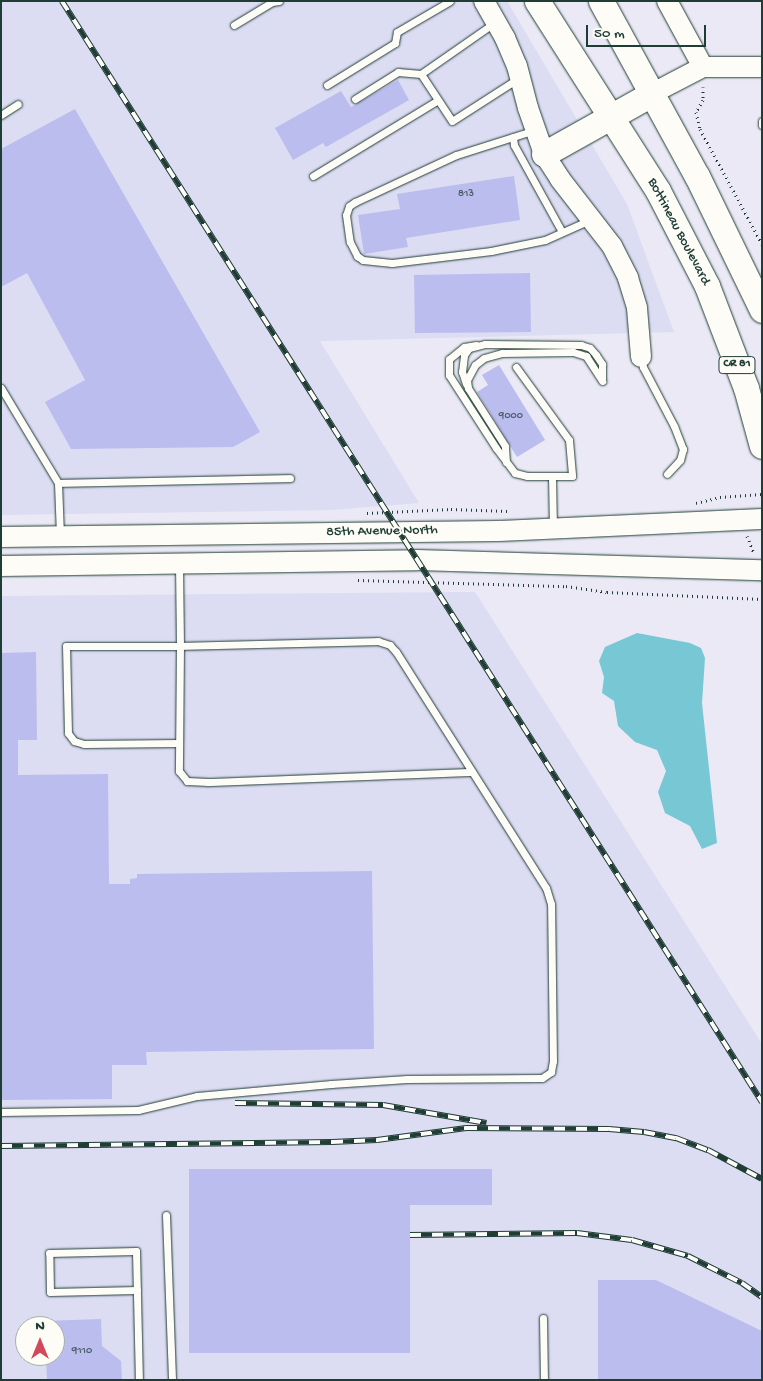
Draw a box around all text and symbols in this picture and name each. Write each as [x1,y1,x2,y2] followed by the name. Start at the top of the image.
[588,15,708,47] scale bar
[594,25,625,43] text: 50 m
[643,176,713,288] street label: Bottineau Boulevard
[458,187,474,201] house number: 813
[718,356,756,374] road number: CR 81
[499,409,523,423] house number: 9000
[326,523,438,541] street label: 85th Avenue North
[15,1316,65,1366] north arrow
[35,1318,45,1335] text: N
[72,1344,92,1358] house number: 9110

